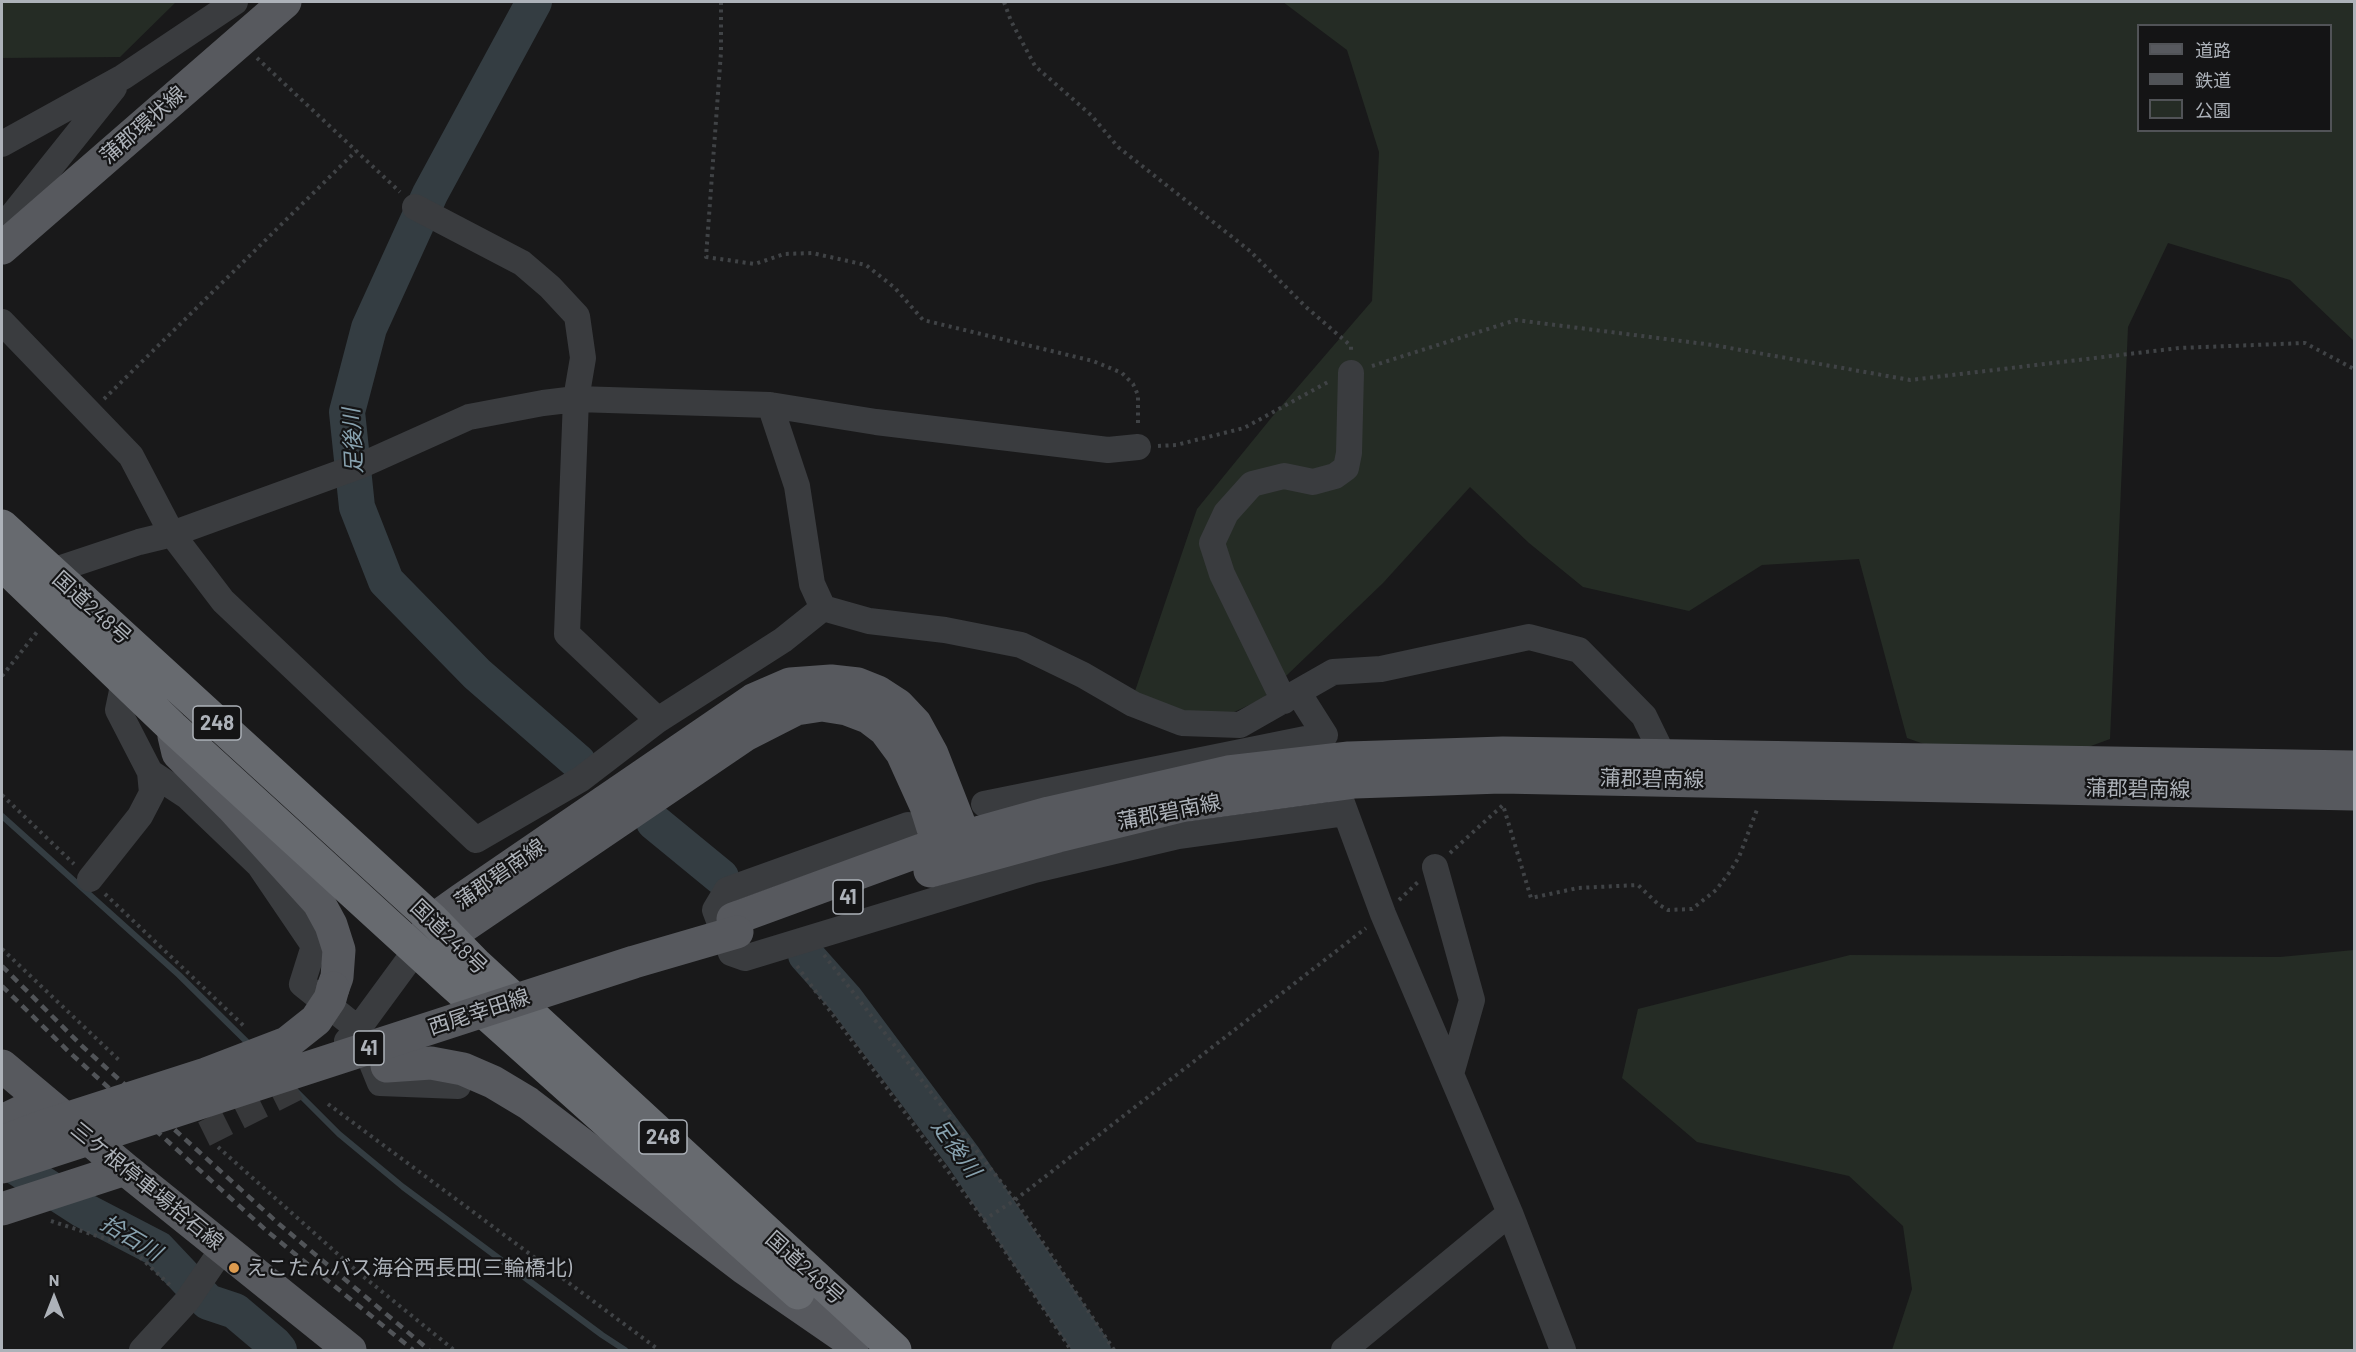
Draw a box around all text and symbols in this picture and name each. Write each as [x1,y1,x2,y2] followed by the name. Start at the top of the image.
[2137,24,2332,132] legend
[2195,39,2231,61] text: 道路
[2195,69,2231,91] text: 鉄道
[95,81,191,169] street label: 蒲郡環状線
[2195,99,2231,121] text: 公園
[338,407,368,475] water label: 足後川
[48,566,136,650] street label: 国道248号
[193,706,241,740] road number: 248
[1599,765,1705,793] street label: 蒲郡碧南線
[2085,775,2191,803] street label: 蒲郡碧南線
[1115,790,1223,834] street label: 蒲郡碧南線
[450,834,550,914] street label: 蒲郡碧南線
[833,880,863,914] road number: 41
[405,894,493,980] street label: 国道248号
[425,984,533,1040] street label: 西尾幸田線
[354,1031,384,1065] road number: 41
[926,1114,986,1182] water label: 足後川
[66,1117,228,1255] street label: 三ケ根停車場拾石線
[639,1120,687,1154] road number: 248
[96,1210,166,1266] water label: 拾石川
[761,1226,849,1310] street label: 国道248号
[246,1255,572,1281] place label: えこたんバス海谷西長田(三輪橋北)
[227,1261,241,1275] marker: えこたんバス海谷西長田(三輪橋北)
[24,1268,84,1328] north arrow
[49,1270,59,1289] text: N

